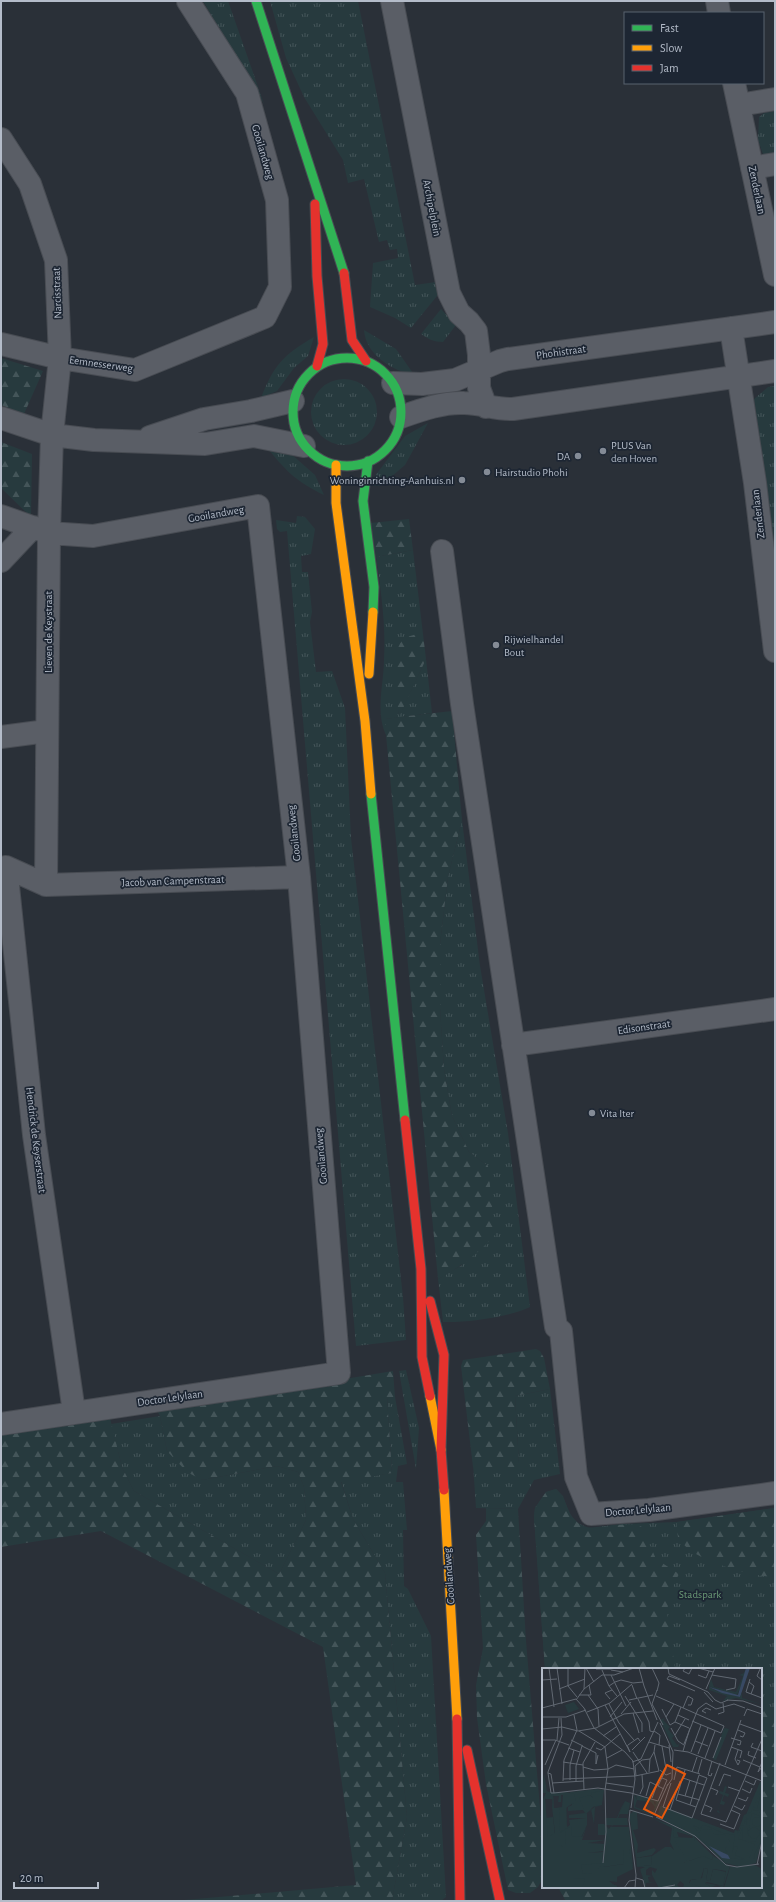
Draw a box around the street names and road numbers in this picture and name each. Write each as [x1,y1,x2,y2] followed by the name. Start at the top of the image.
[250,123,276,181] street label: Gooilandweg
[747,165,767,215] street label: Zenderlaan
[421,179,443,237] street label: Archipelplein
[51,267,63,319] street label: Narcisstraat
[536,343,587,361] street label: Phohistraat
[69,354,134,374] street label: Eemnesserweg
[750,489,766,539] street label: Zenderlaan
[187,504,245,524] street label: Gooilandweg
[43,590,54,673] street label: Lieven de Keystraat
[286,804,302,862] street label: Gooilandweg
[121,874,225,888] street label: Jacob van Campenstraat
[617,1018,672,1036] street label: Edisonstraat
[24,1086,48,1194] street label: Hendrick de Keyserstraat
[313,1127,329,1185] street label: Gooilandweg
[137,1388,203,1408] street label: Doctor Lelylaan
[605,1502,671,1518] street label: Doctor Lelylaan
[441,1547,456,1605] street label: Gooilandweg

